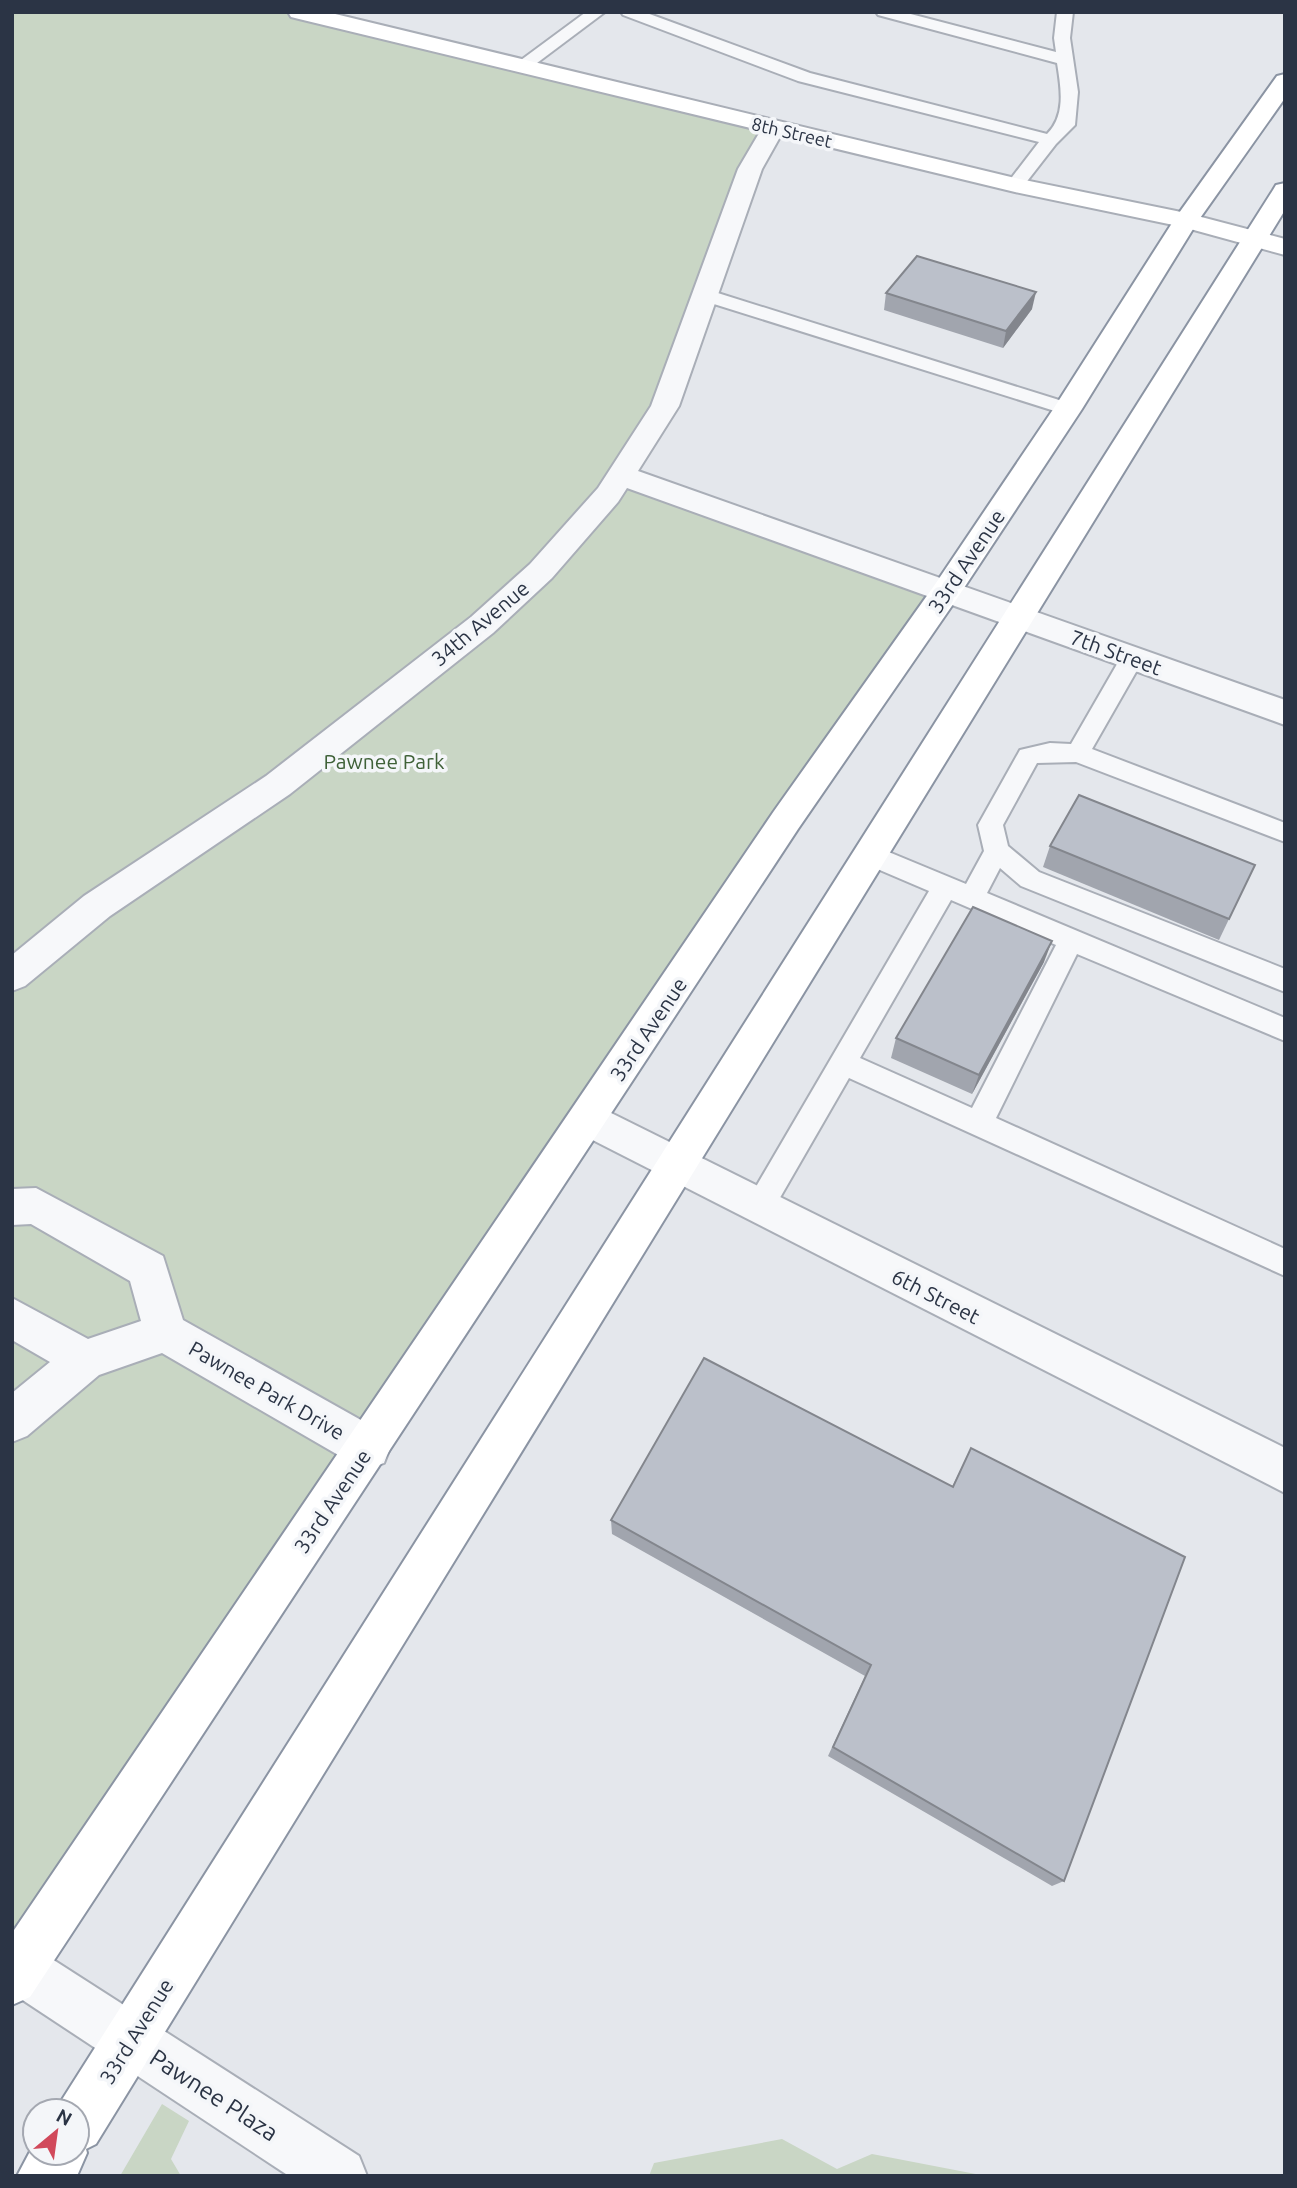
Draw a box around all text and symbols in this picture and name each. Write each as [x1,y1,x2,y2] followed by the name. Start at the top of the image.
[750,113,834,151] street label: 8th Street
[923,505,1009,617] street label: 33rd Avenue
[427,575,533,671] street label: 34th Avenue
[1067,624,1165,680] street label: 7th Street
[323,749,445,773] park label: Pawnee Park
[605,973,691,1085] street label: 33rd Avenue
[888,1264,984,1328] street label: 6th Street
[185,1336,349,1444] street label: Pawnee Park Drive
[289,1445,375,1557] street label: 33rd Avenue
[94,1974,178,2088] street label: 33rd Avenue
[145,2044,283,2146] street label: Pawnee Plaza
[21,2097,91,2167] north arrow
[53,2104,76,2130] text: N

